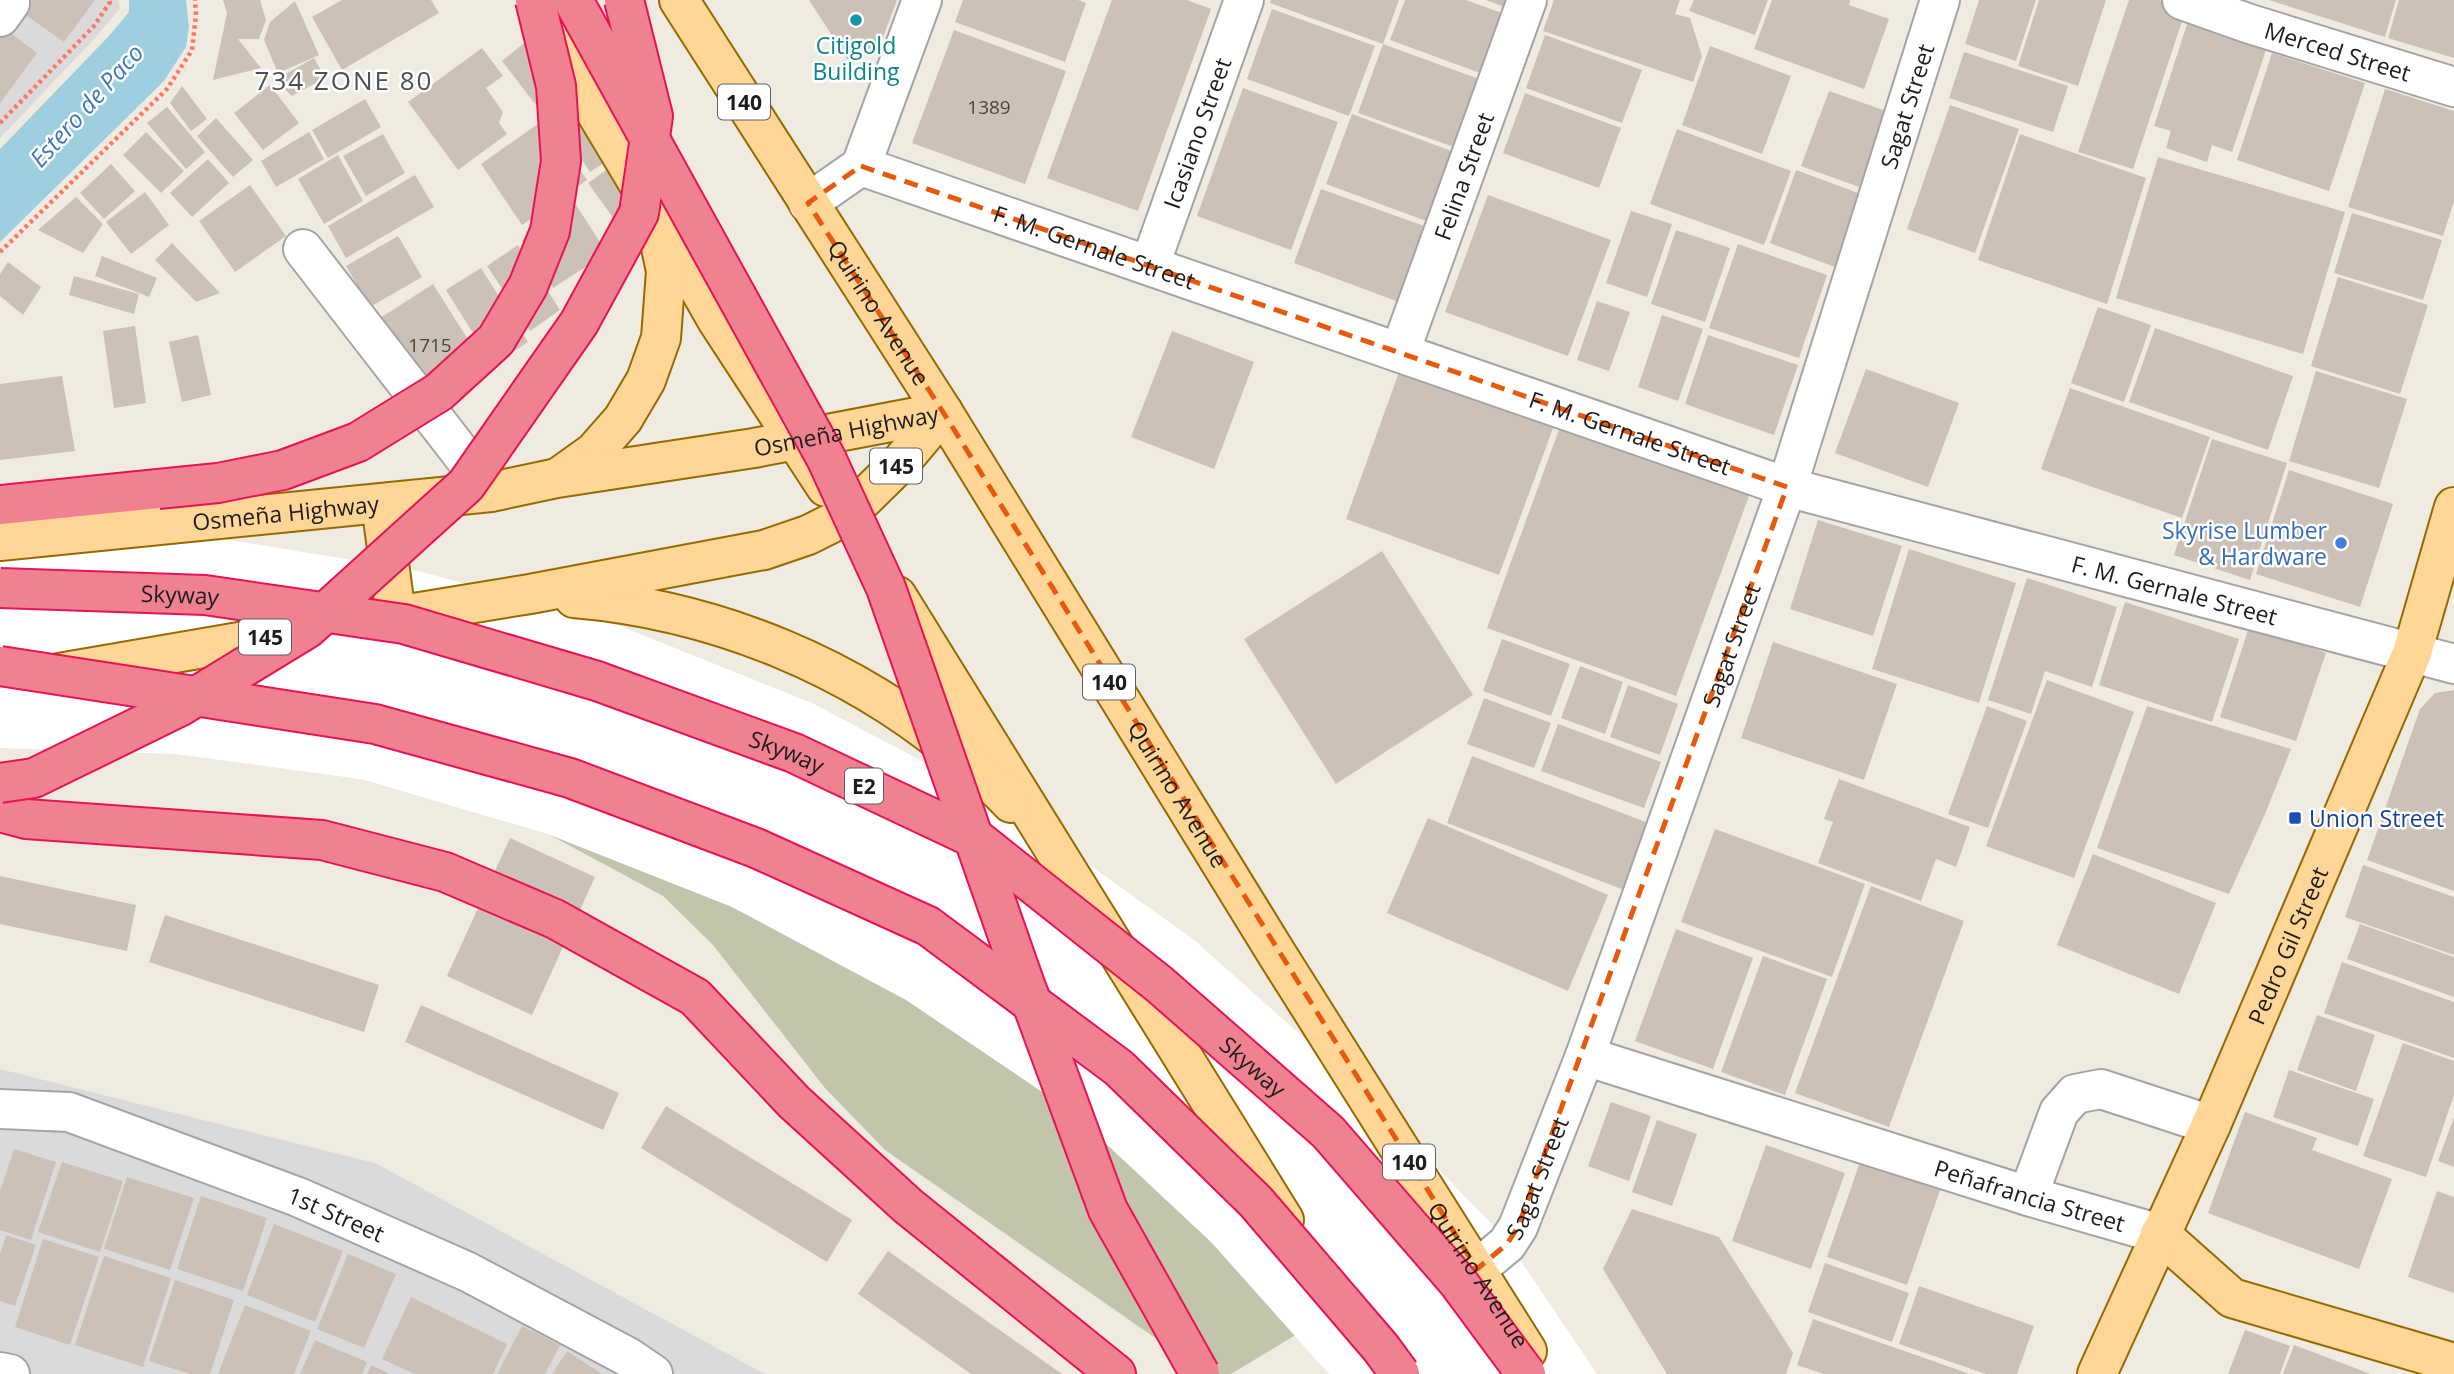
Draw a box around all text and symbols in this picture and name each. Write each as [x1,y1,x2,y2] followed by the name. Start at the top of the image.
[848,12,864,28] marker: Citigold Building
[2261,14,2415,89] street label: Merced Street
[812,29,900,87] place label: Citigold Building
[22,36,150,174] water label: Estero de Paco
[1872,40,1941,173] street label: Sagat Street
[1155,53,1238,213] street label: Icasiano Street
[255,62,433,98] district label: 734 ZONE 80
[718,84,770,119] road number: 140
[967,94,1011,120] house number: 1389
[1426,108,1501,244] street label: Felina Street
[989,197,1200,297] street label: F. M. Gernale Street
[821,233,938,391] street label: Quirino Avenue
[408,332,452,358] house number: 1715
[1525,383,1735,482] street label: F. M. Gernale Street
[751,397,942,464] street label: Osmeña Highway
[870,448,922,484] road number: 145
[191,487,381,538] street label: Osmeña Highway
[2162,514,2328,572] place label: Skyrise Lumber & Hardware
[2333,535,2349,551] marker: Skyrise Lumber & Hardware
[2068,547,2281,632] street label: F. M. Gernale Street
[140,577,222,613] street label: Skyway
[1694,579,1768,711] street label: Sagat Street
[239,620,291,654] road number: 145
[1083,664,1135,700] road number: 140
[1121,714,1236,874] street label: Quirino Avenue
[745,722,830,781] street label: Skyway
[845,768,883,804] road number: E2
[2309,802,2444,834] place label: Union Street
[2287,810,2303,826] marker: Union Street
[2240,862,2335,1029] street label: Pedro Gil Street
[1213,1029,1293,1105] street label: Skyway
[1498,1112,1576,1246] street label: Sagat Street
[1383,1144,1435,1180] road number: 140
[1930,1151,2129,1239] street label: Peñafrancia Street
[283,1179,390,1249] street label: 1st Street
[1421,1196,1537,1354] street label: Quirino Avenue

